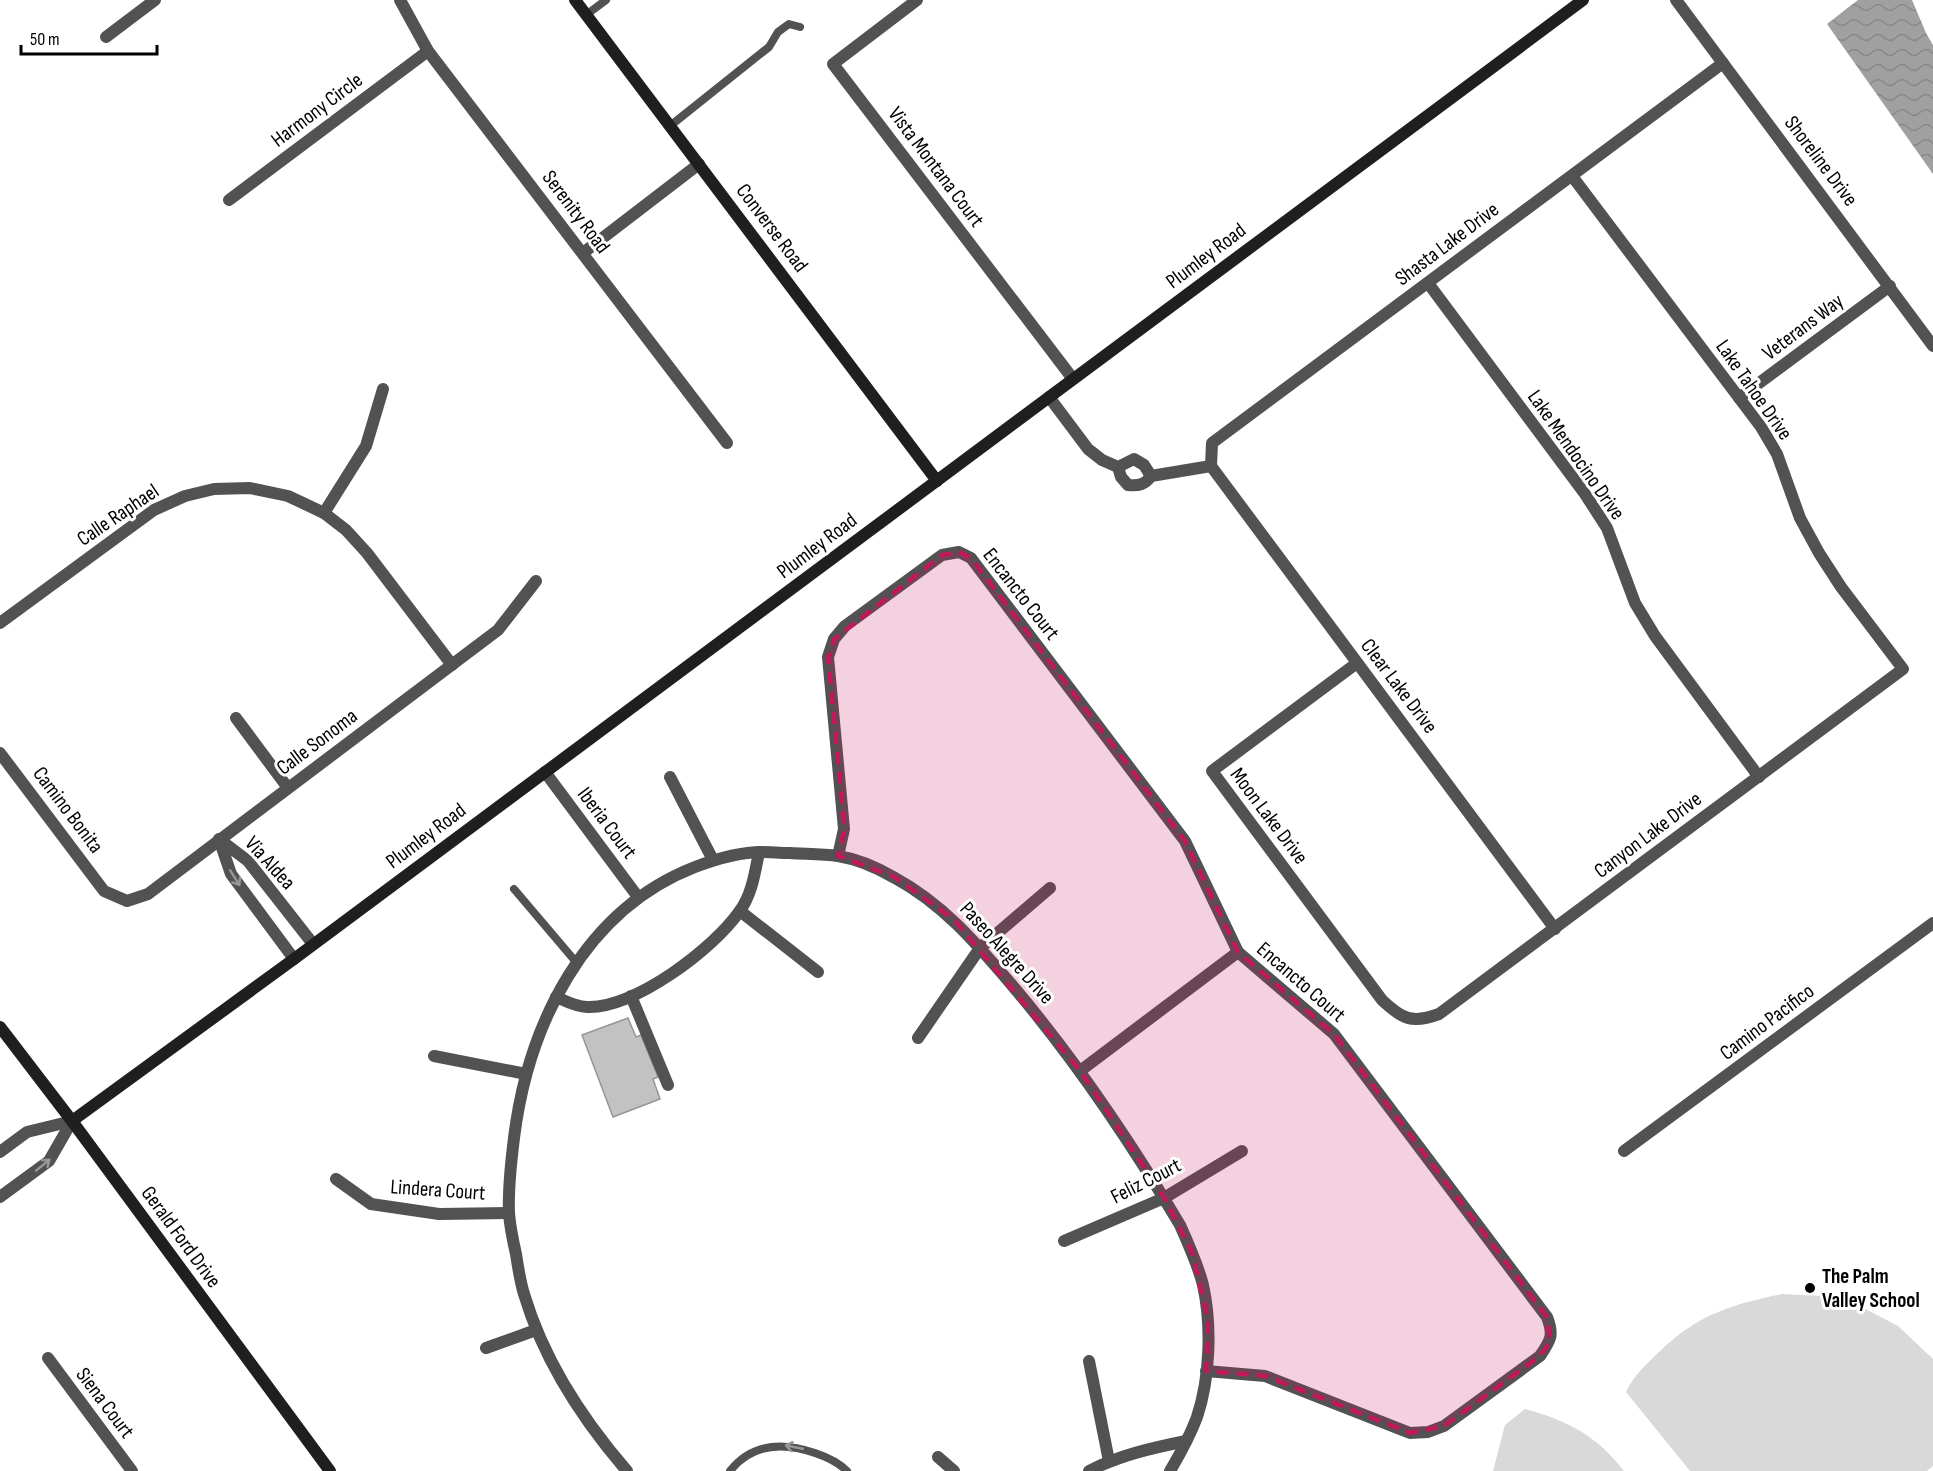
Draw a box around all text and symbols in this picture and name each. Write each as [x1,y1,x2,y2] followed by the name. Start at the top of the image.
[21,18,158,56] scale bar
[30,29,60,50] text: 50 m
[266,68,368,152] street label: Harmony Circle
[883,102,989,232] street label: Vista Montana Court
[1779,111,1863,211] street label: Shoreline Drive
[537,166,615,258] street label: Serenity Road
[731,179,813,277] street label: Converse Road
[1390,197,1504,291] street label: Shasta Lake Drive
[1161,218,1251,294] street label: Plumley Road
[1758,289,1848,365] street label: Veterans Way
[1710,335,1798,445] street label: Lake Tahoe Drive
[1522,385,1630,525] street label: Lake Mendocino Drive
[72,479,164,551] street label: Calle Raphael
[772,508,862,584] street label: Plumley Road
[977,543,1065,645] street label: Encancto Court
[1355,634,1443,738] street label: Clear Lake Drive
[272,704,362,780] street label: Calle Sonoma
[27,762,109,858] street label: Camino Bonita
[1225,763,1313,869] street label: Moon Lake Drive
[572,782,642,864] street label: Iberia Court
[1589,787,1707,883] street label: Canyon Lake Drive
[381,798,471,874] street label: Plumley Road
[240,831,300,895] street label: Via Aldea
[229,869,241,886] one-way arrow
[955,897,1059,1009] street label: Paseo Alegre Drive
[1251,937,1351,1027] street label: Encancto Court
[1715,978,1819,1066] street label: Camino Pacifico
[1107,1153,1185,1209] street label: Feliz Court
[35,1159,51,1172] one-way arrow
[390,1174,486,1206] street label: Lindera Court
[136,1181,226,1293] street label: Gerald Ford Drive
[1822,1264,1920,1313] place label: The Palm Valley School
[1803,1281,1817,1295] marker: The Palm Valley School
[70,1363,140,1443] street label: Siena Court
[785,1441,805,1452] one-way arrow

